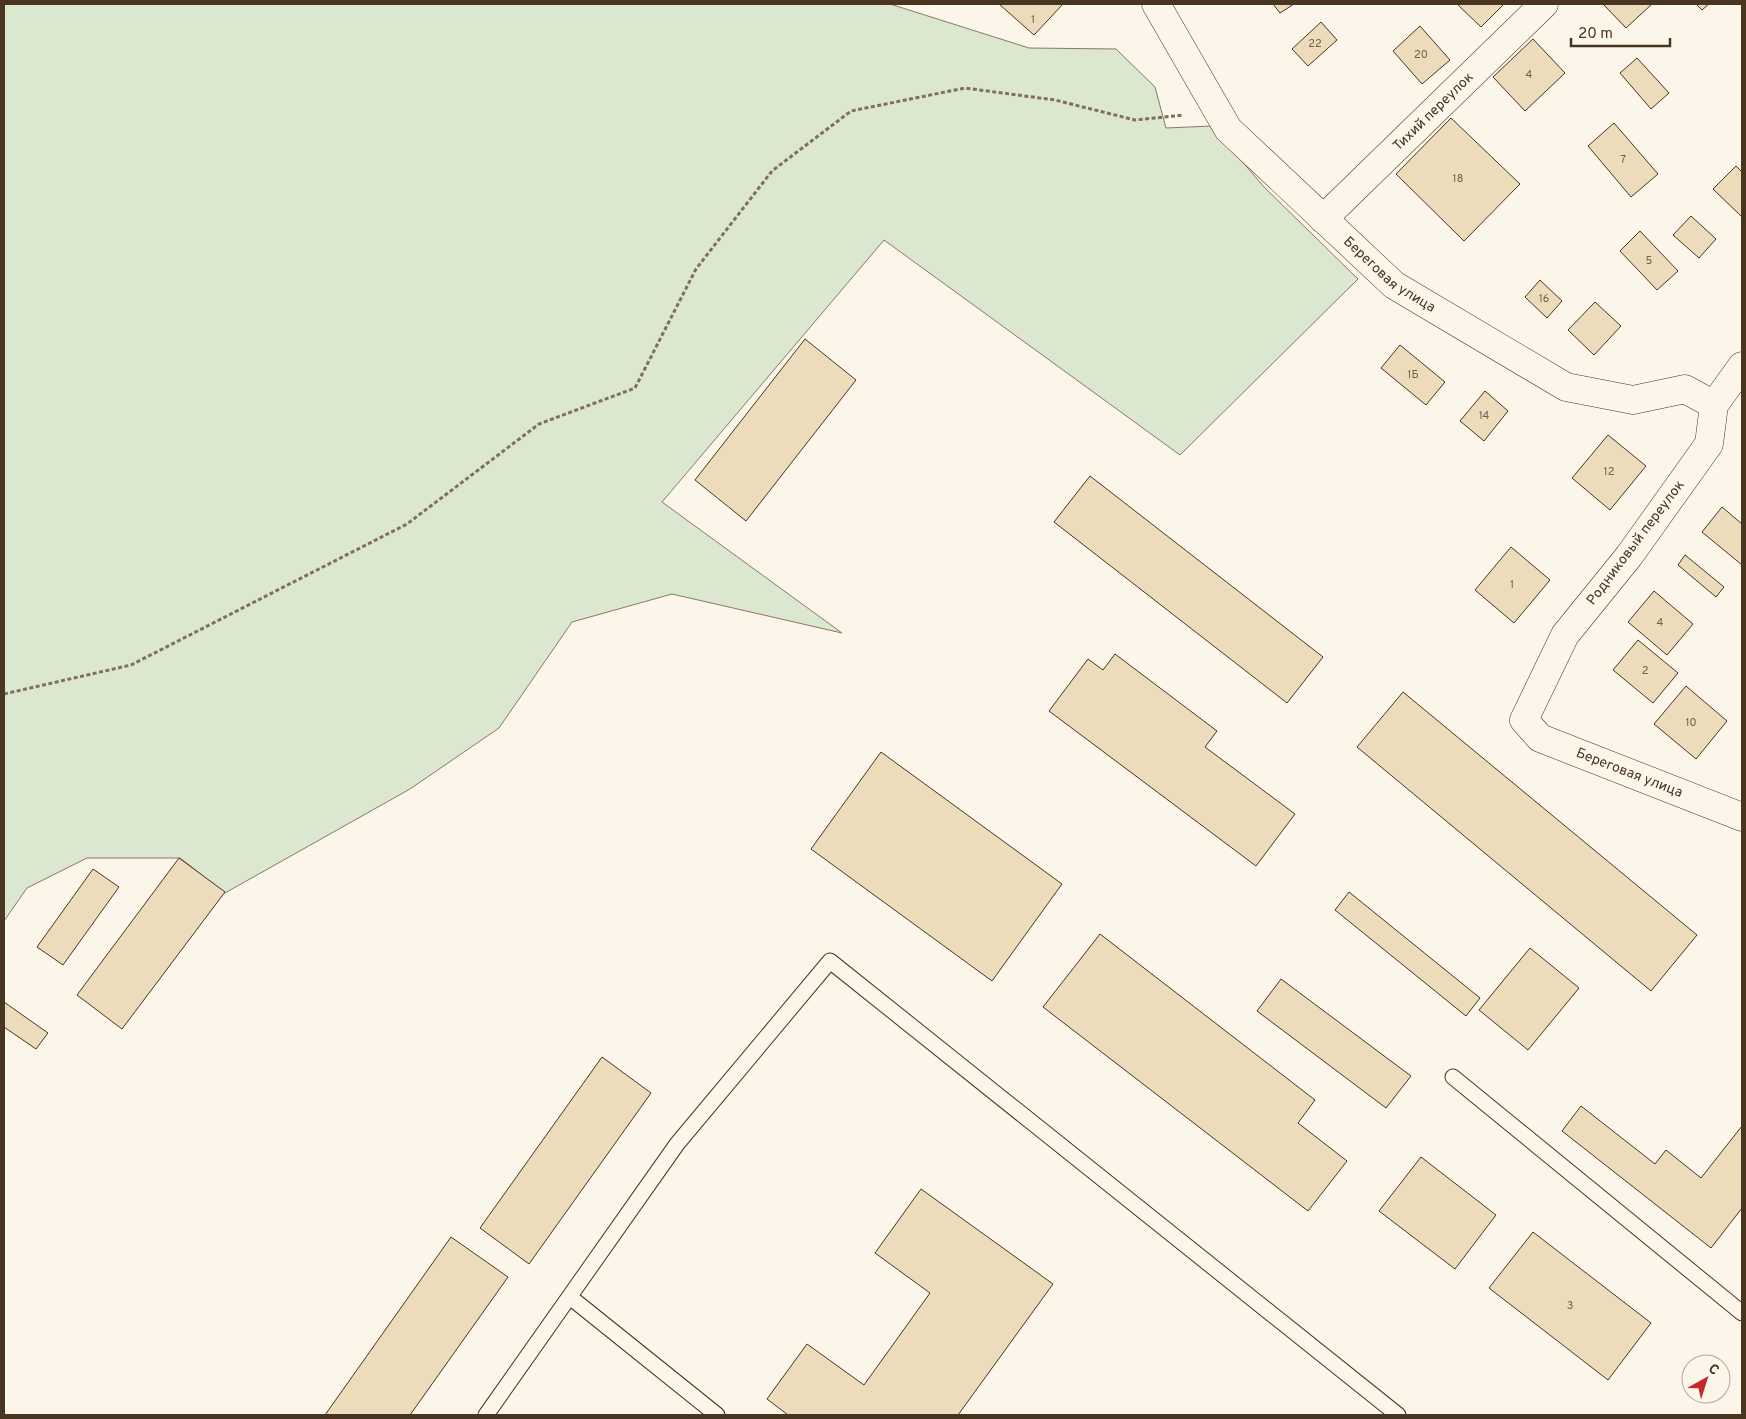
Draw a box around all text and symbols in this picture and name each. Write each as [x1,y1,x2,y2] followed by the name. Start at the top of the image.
[1031,13,1035,27] house number: 1
[1571,15,1670,47] scale bar
[1578,25,1613,44] text: 20 m
[1308,37,1322,51] house number: 22
[1414,48,1428,62] house number: 20
[1526,68,1533,82] house number: 4
[1390,69,1477,155] street label: Тихий переулок
[1620,153,1626,167] house number: 7
[1453,172,1463,186] house number: 18
[1340,233,1438,316] street label: Береговая улица
[1646,254,1653,268] house number: 5
[1539,292,1549,306] house number: 16
[1407,368,1419,382] house number: 1Б
[1479,409,1490,423] house number: 14
[1604,465,1614,479] house number: 12
[1583,477,1689,609] street label: Родниковый переулок
[1510,578,1514,592] house number: 1
[1657,616,1664,630] house number: 4
[1642,664,1648,678] house number: 2
[1685,716,1697,730] house number: 10
[1573,744,1685,801] street label: Береговая улица
[1567,1299,1573,1313] house number: 3
[1681,1354,1731,1404] north arrow
[1704,1361,1722,1380] text: С

